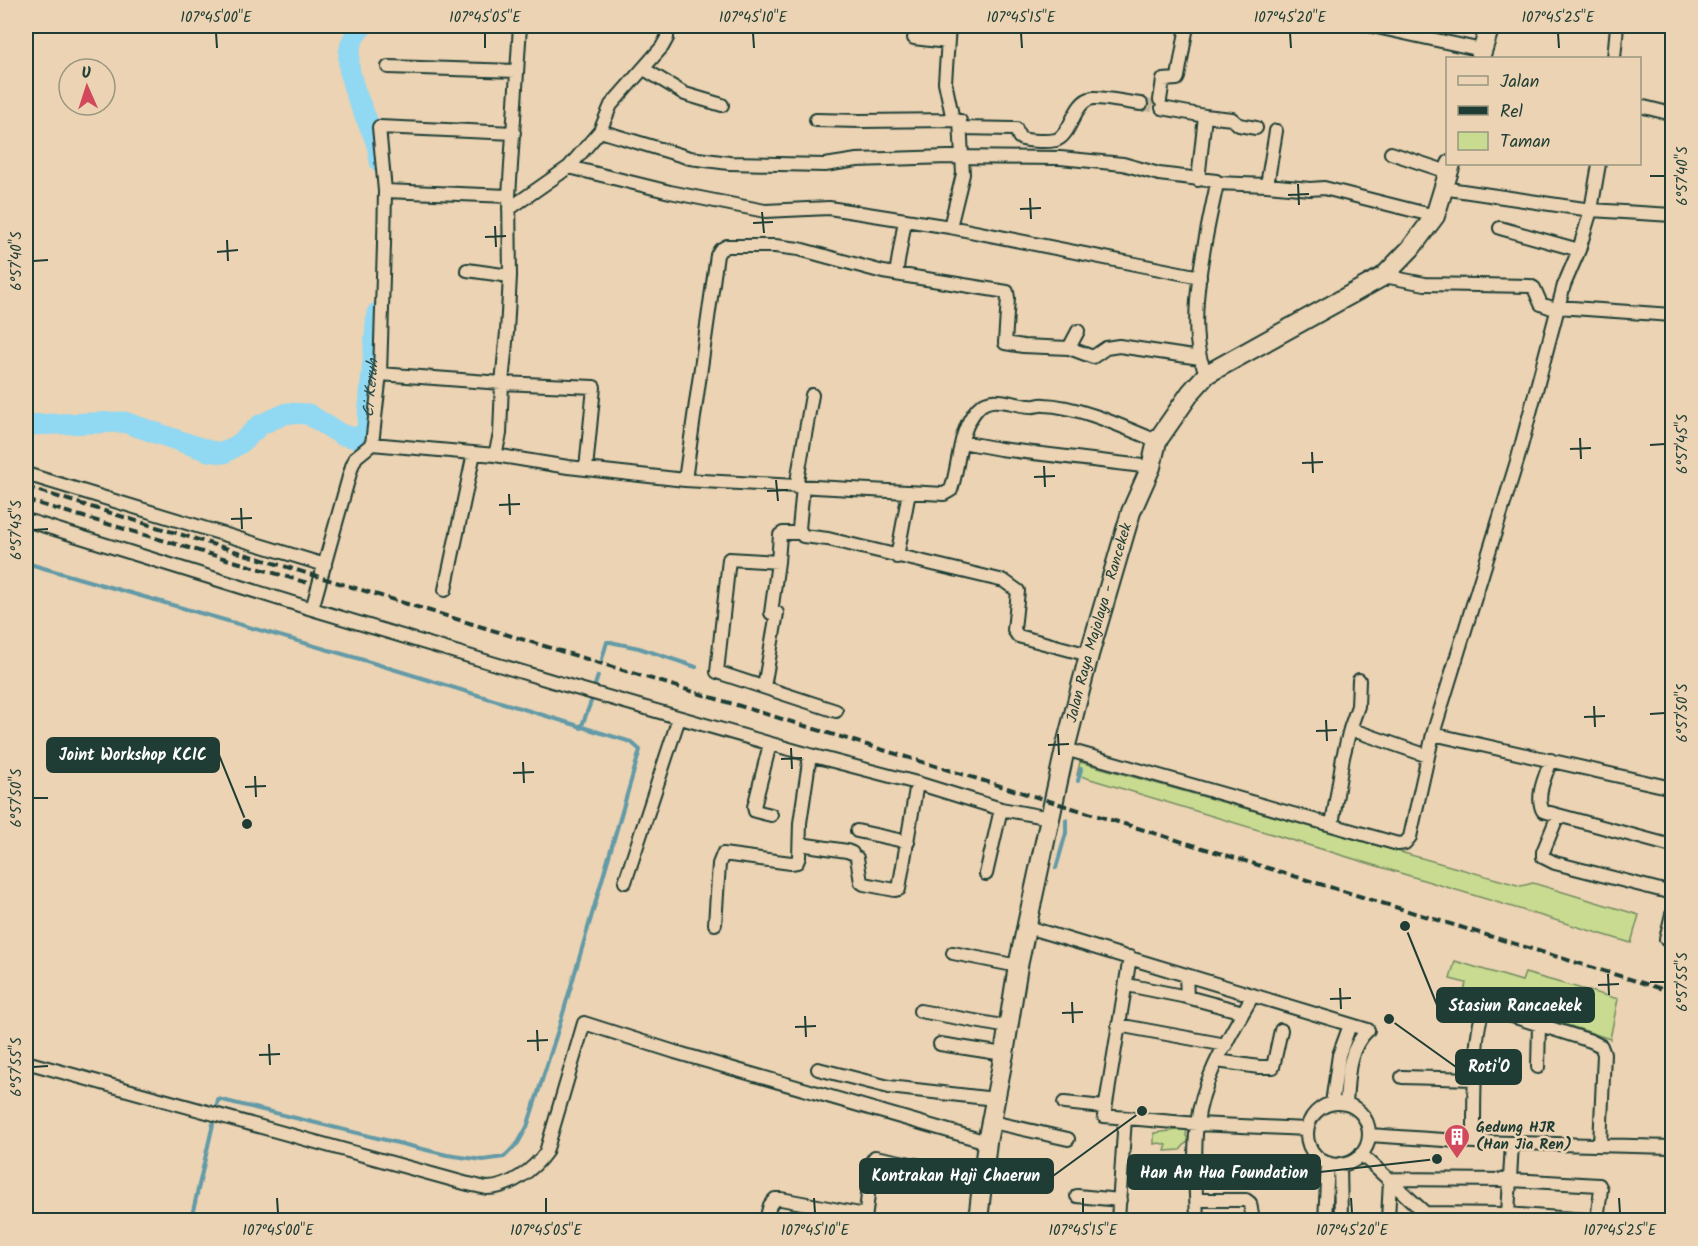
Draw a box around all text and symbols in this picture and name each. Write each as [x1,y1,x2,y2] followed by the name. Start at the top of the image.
[180,6,253,30] text: 107°45'00"E
[449,6,522,30] text: 107°45'05"E
[719,6,789,30] text: 107°45'10"E
[986,6,1057,30] text: 107°45'15"E
[1254,6,1328,30] text: 107°45'20"E
[1521,6,1596,30] text: 107°45'25"E
[57,57,117,117] north arrow
[1446,57,1641,165] legend
[81,61,92,86] text: U
[1500,68,1539,97] text: Jalan
[1500,98,1524,127] text: Rel
[1500,128,1550,157] text: Taman
[1671,146,1695,206] text: 6°57'40"S
[5,231,29,291] text: 6°57'40"S
[356,357,386,418] water label: Ci Keruh
[1671,414,1695,474] text: 6°57'45"S
[5,500,29,560] text: 6°57'45"S
[1060,519,1139,725] street label: Jalan Raya Majalaya - Rancekek
[1671,683,1695,743] text: 6°57'50"S
[47,738,219,772] callout: Joint Workshop KCIC
[59,743,207,768] text: Joint Workshop KCIC
[5,768,29,828] text: 6°57'50"S
[1671,952,1695,1012] text: 6°57'55"S
[1437,988,1594,1022] callout: Stasiun Rancaekek
[1449,994,1582,1019] text: Stasiun Rancaekek
[5,1037,29,1097] text: 6°57'55"S
[1456,1050,1521,1084] callout: Roti'O
[1468,1055,1510,1080] text: Roti'O
[1476,1116,1572,1157] place label: Gedung HJR (Han Jia Ren)
[1442,1122,1472,1160] building icon: Gedung HJR (Han Jia Ren)
[1128,1155,1320,1189] callout: Han An Hua Foundation
[860,1159,1053,1193] callout: Kontrakan Haji Chaerun
[1140,1161,1308,1186] text: Han An Hua Foundation
[872,1164,1040,1189] text: Kontrakan Haji Chaerun
[242,1219,315,1243] text: 107°45'00"E
[510,1219,583,1243] text: 107°45'05"E
[781,1219,851,1243] text: 107°45'10"E
[1048,1219,1119,1243] text: 107°45'15"E
[1316,1219,1390,1243] text: 107°45'20"E
[1583,1219,1658,1243] text: 107°45'25"E

